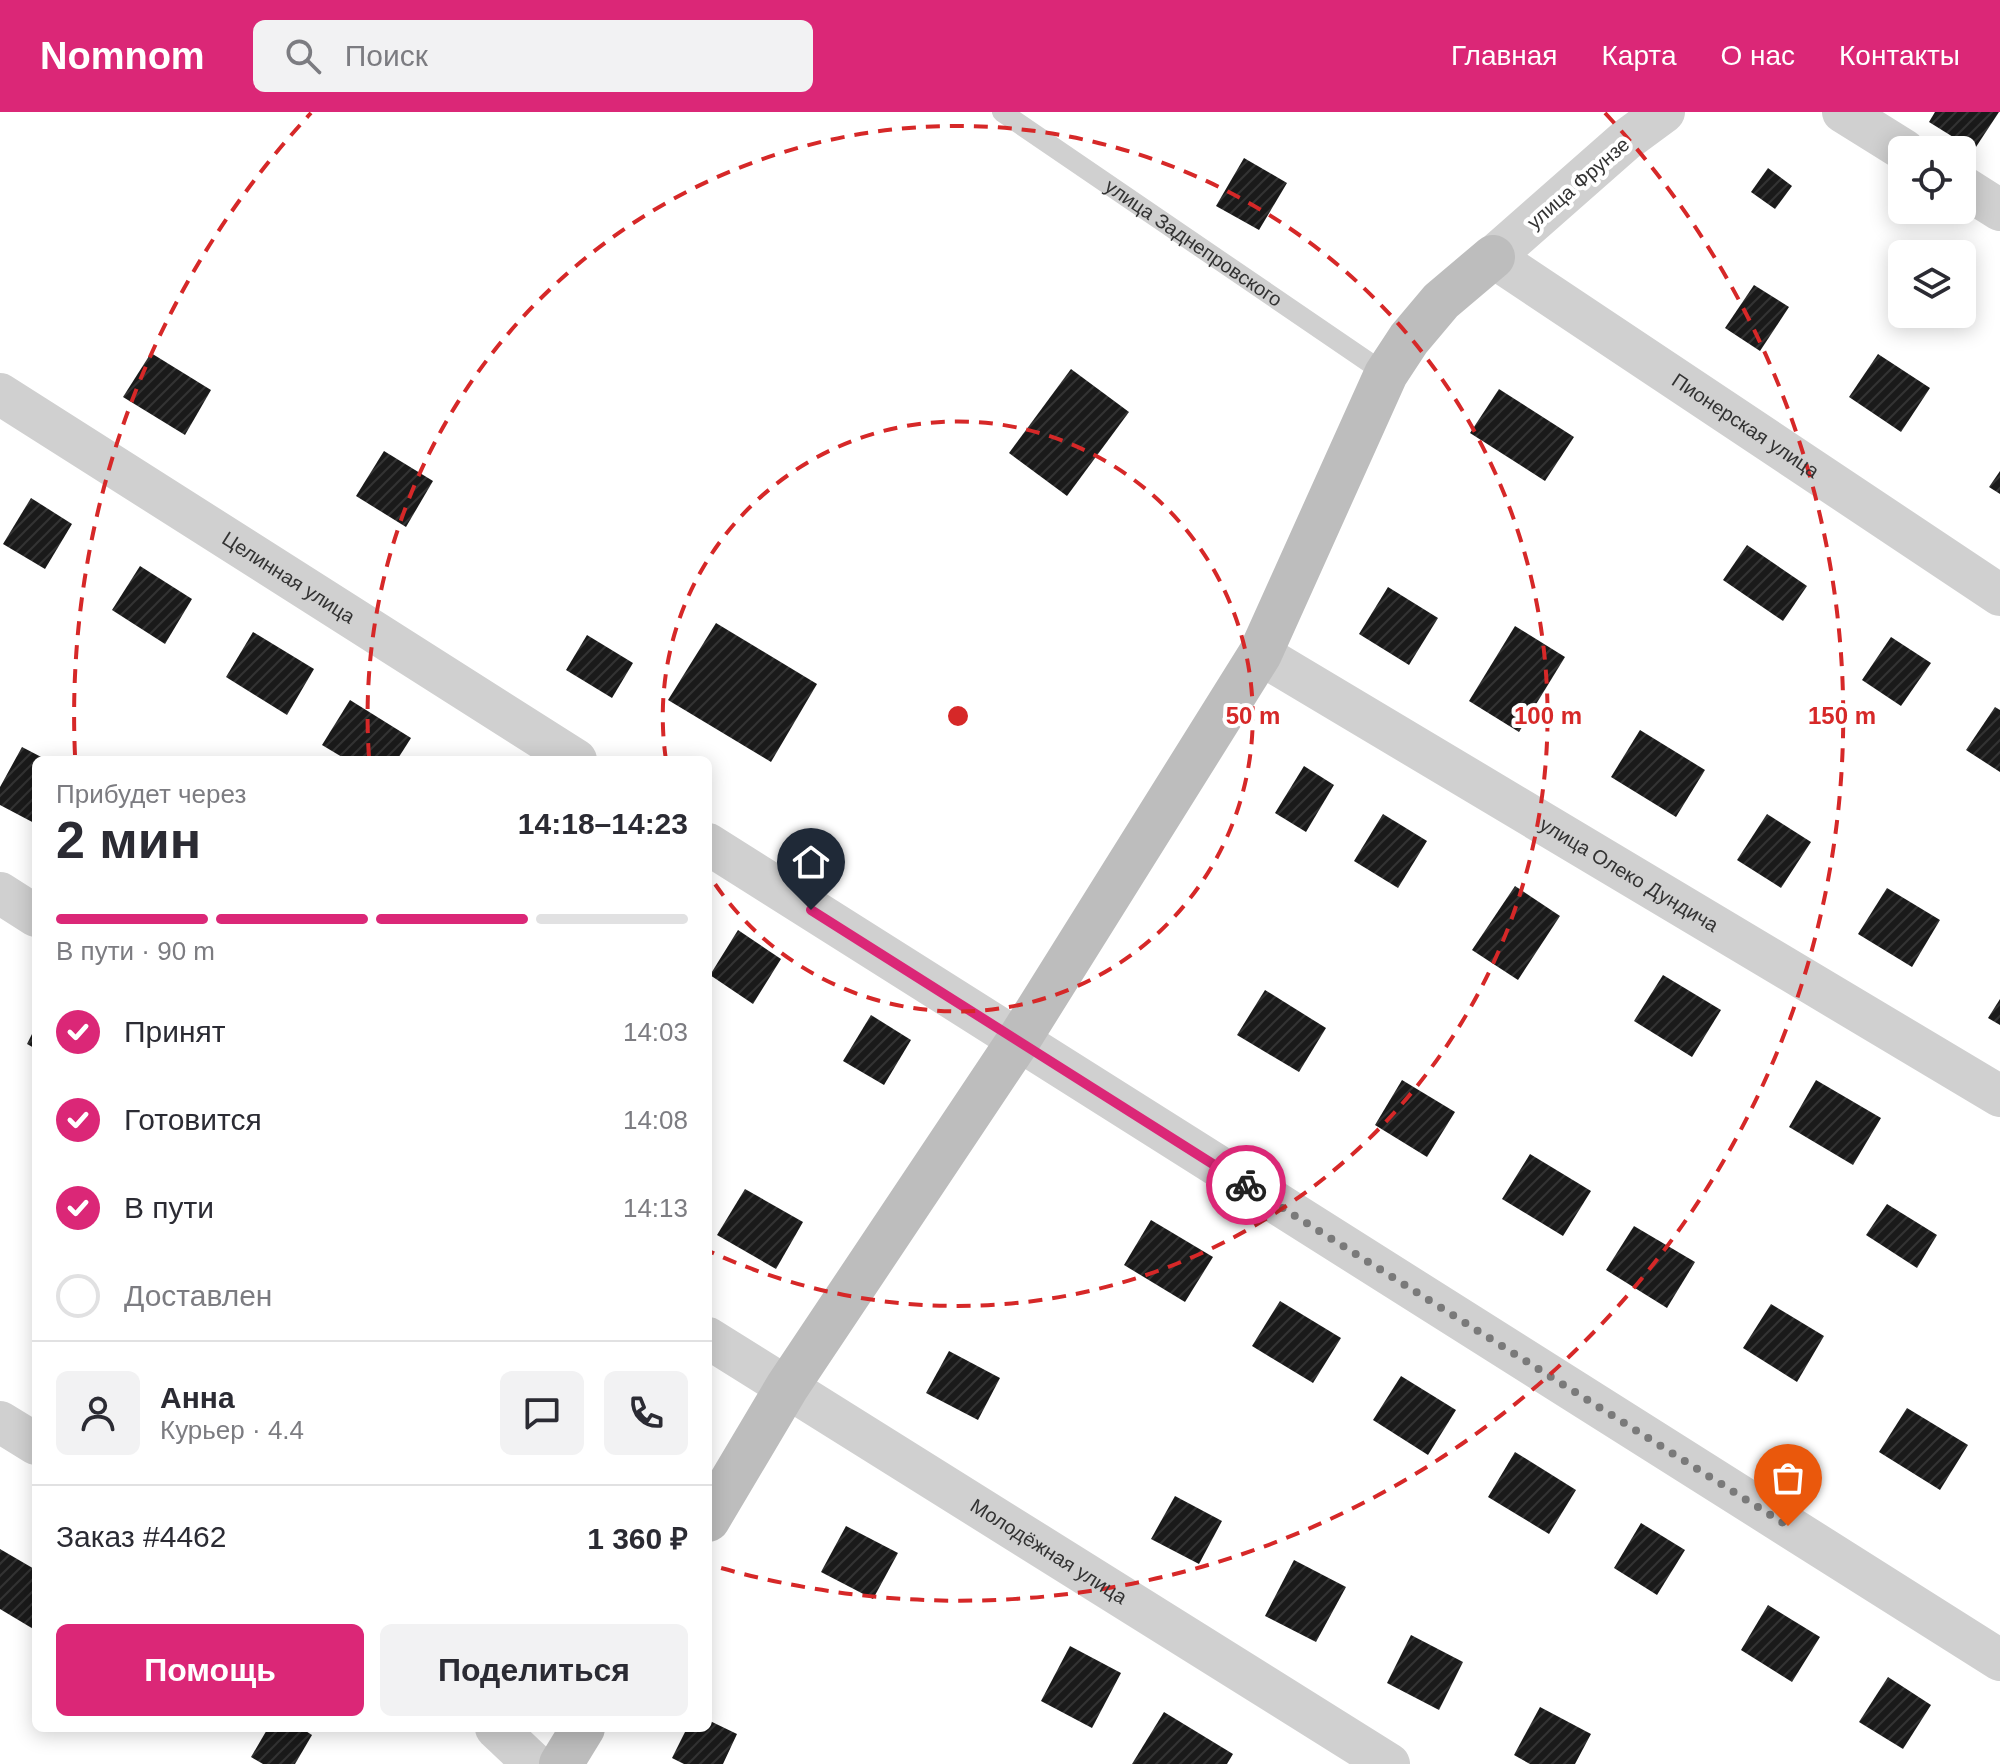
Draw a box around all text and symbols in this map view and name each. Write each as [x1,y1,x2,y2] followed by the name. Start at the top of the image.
[253,20,813,92] search box
[281,34,325,78] icon: search
[40,35,205,77] text: Nomnom
[345,39,428,72] text: Поиск
[1451,40,1558,71] text: Главная
[1602,40,1676,71] text: Карта
[1720,40,1795,71] text: О нас
[1839,40,1960,71] text: Контакты
[1523,133,1633,233] street label: улица Фрунзе
[1888,136,1976,328] map controls
[1888,136,1976,224] button: locate
[1101,175,1286,311] street label: улица Заднепровского
[1888,240,1976,328] button: layers
[1668,369,1824,483] street label: Пионерская улица
[218,527,360,628] street label: Целинная улица
[944,702,972,730] centre of rings
[1226,702,1280,729] text: 50 m
[1514,702,1582,729] text: 100 m
[1808,702,1876,729] text: 150 m
[56,779,246,809] text: Прибудет через
[518,807,688,840] text: 14:18–14:23
[56,811,201,869] text: 2 мин
[1536,813,1723,937] street label: улица Олеко Дундича
[777,828,845,910] pin
[789,840,833,884] icon: home
[56,936,215,966] text: В пути · 90 m
[56,1010,100,1054] icon: check
[124,1015,226,1048] text: Принят
[623,1017,688,1047] text: 14:03
[56,1098,100,1142] icon: check
[124,1103,262,1136] text: Готовится
[623,1105,688,1135] text: 14:08
[1206,1145,1286,1225] courier
[1224,1163,1268,1207] icon: bike
[56,1186,100,1230] icon: check
[124,1191,214,1224] text: В пути
[623,1193,688,1223] text: 14:13
[124,1279,272,1312] text: Доставлен
[56,1371,140,1455] button: person
[500,1371,584,1455] button: chat
[604,1371,688,1455] button: phone
[160,1381,235,1414] text: Анна
[160,1415,304,1445] text: Курьер · 4.4
[1754,1444,1822,1526] pin
[1766,1456,1810,1500] icon: bag
[967,1494,1132,1609] street label: Молодёжная улица
[56,1520,226,1553] text: Заказ #4462
[587,1522,688,1555] text: 1 360 ₽
[56,1624,364,1716] button: Помощь
[380,1624,688,1716] button: Поделиться

